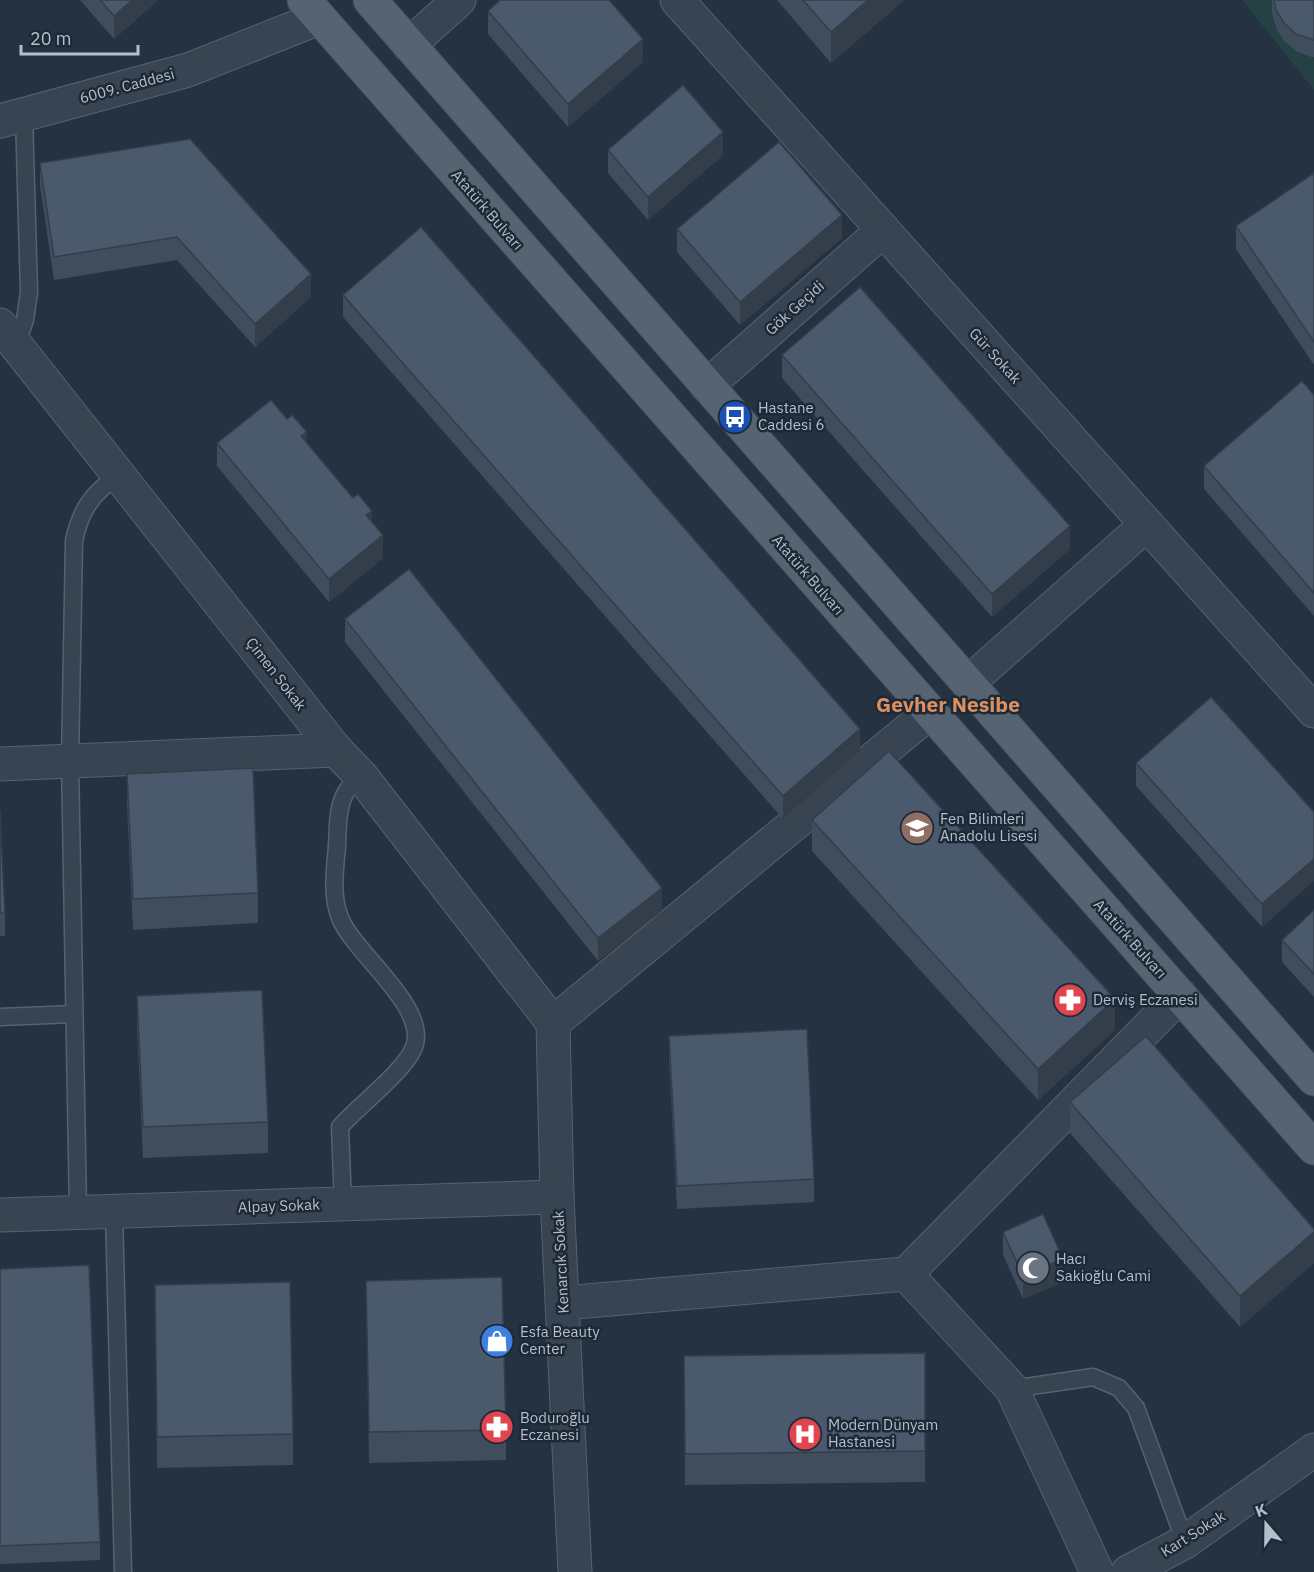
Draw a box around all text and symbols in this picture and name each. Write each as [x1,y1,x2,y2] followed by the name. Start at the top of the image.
[21,18,138,56] scale bar
[30,27,72,50] text: 20 m
[77,64,176,107] street label: 6009. Caddesi
[447,166,527,254] street label: Atatürk Bulvarı
[761,276,828,339] street label: Gök Geçidi
[965,324,1026,388] street label: Gür Sokak
[758,398,825,434] place label: Hastane Caddesi 6
[717,399,753,435] bus stop icon: Hastane Caddesi 6
[768,531,848,619] street label: Atatürk Bulvarı
[242,633,311,714] street label: Çimen Sokak
[876,690,1020,718] district label: Gevher Nesibe
[940,809,1037,845] place label: Fen Bilimleri Anadolu Lisesi
[899,810,935,846] school or university icon: Fen Bilimleri Anadolu Lisesi
[1090,895,1171,982] street label: Atatürk Bulvarı
[1052,982,1088,1018] pharmacy icon: Derviş Eczanesi
[1093,990,1198,1009] place label: Derviş Eczanesi
[238,1195,320,1216] street label: Alpay Sokak
[548,1210,573,1314] street label: Kenarcık Sokak
[1056,1249,1151,1285] place label: Hacı Sakioğlu Cami
[1015,1250,1051,1286] mosque icon: Hacı Sakioğlu Cami
[520,1322,600,1358] place label: Esfa Beauty Center
[479,1323,515,1359] shop icon: Esfa Beauty Center
[520,1408,590,1444] place label: Boduroğlu Eczanesi
[479,1409,515,1445] pharmacy icon: Boduroğlu Eczanesi
[828,1415,938,1451] place label: Modern Dünyam Hastanesi
[787,1416,823,1452] hospital icon: Modern Dünyam Hastanesi
[1236,1494,1296,1554] north arrow
[1252,1499,1270,1521] text: K
[1157,1506,1229,1561] street label: Kart Sokak

